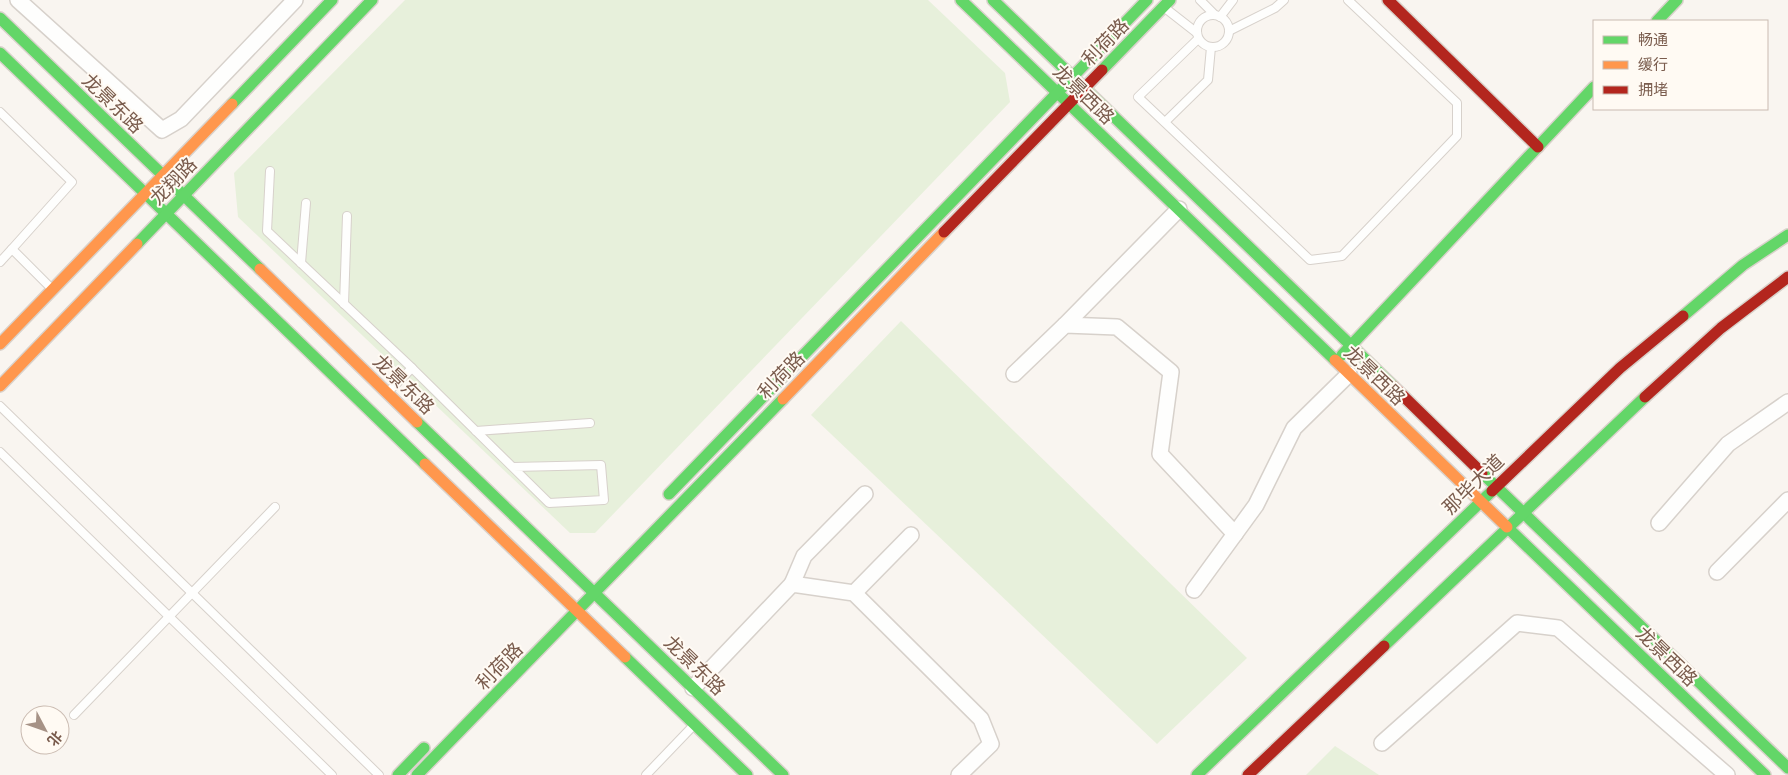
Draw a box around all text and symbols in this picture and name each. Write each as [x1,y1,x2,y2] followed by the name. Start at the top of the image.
[1077,13,1133,71] street label: 利荷路
[1593,20,1768,110] legend
[1638,30,1668,49] text: 畅通
[1638,55,1668,74] text: 缓行
[1048,59,1120,129] street label: 龙景西路
[77,68,149,138] street label: 龙景东路
[1638,80,1668,99] text: 拥堵
[145,152,201,210] street label: 龙翔路
[1339,340,1411,410] street label: 龙景西路
[753,346,809,404] street label: 利荷路
[368,349,440,419] street label: 龙景东路
[1437,449,1509,519] street label: 那毕大道
[1631,621,1703,691] street label: 龙景西路
[659,630,731,700] street label: 龙景东路
[471,637,527,695] street label: 利荷路
[20,705,70,755] north arrow
[43,727,66,750] text: 北

